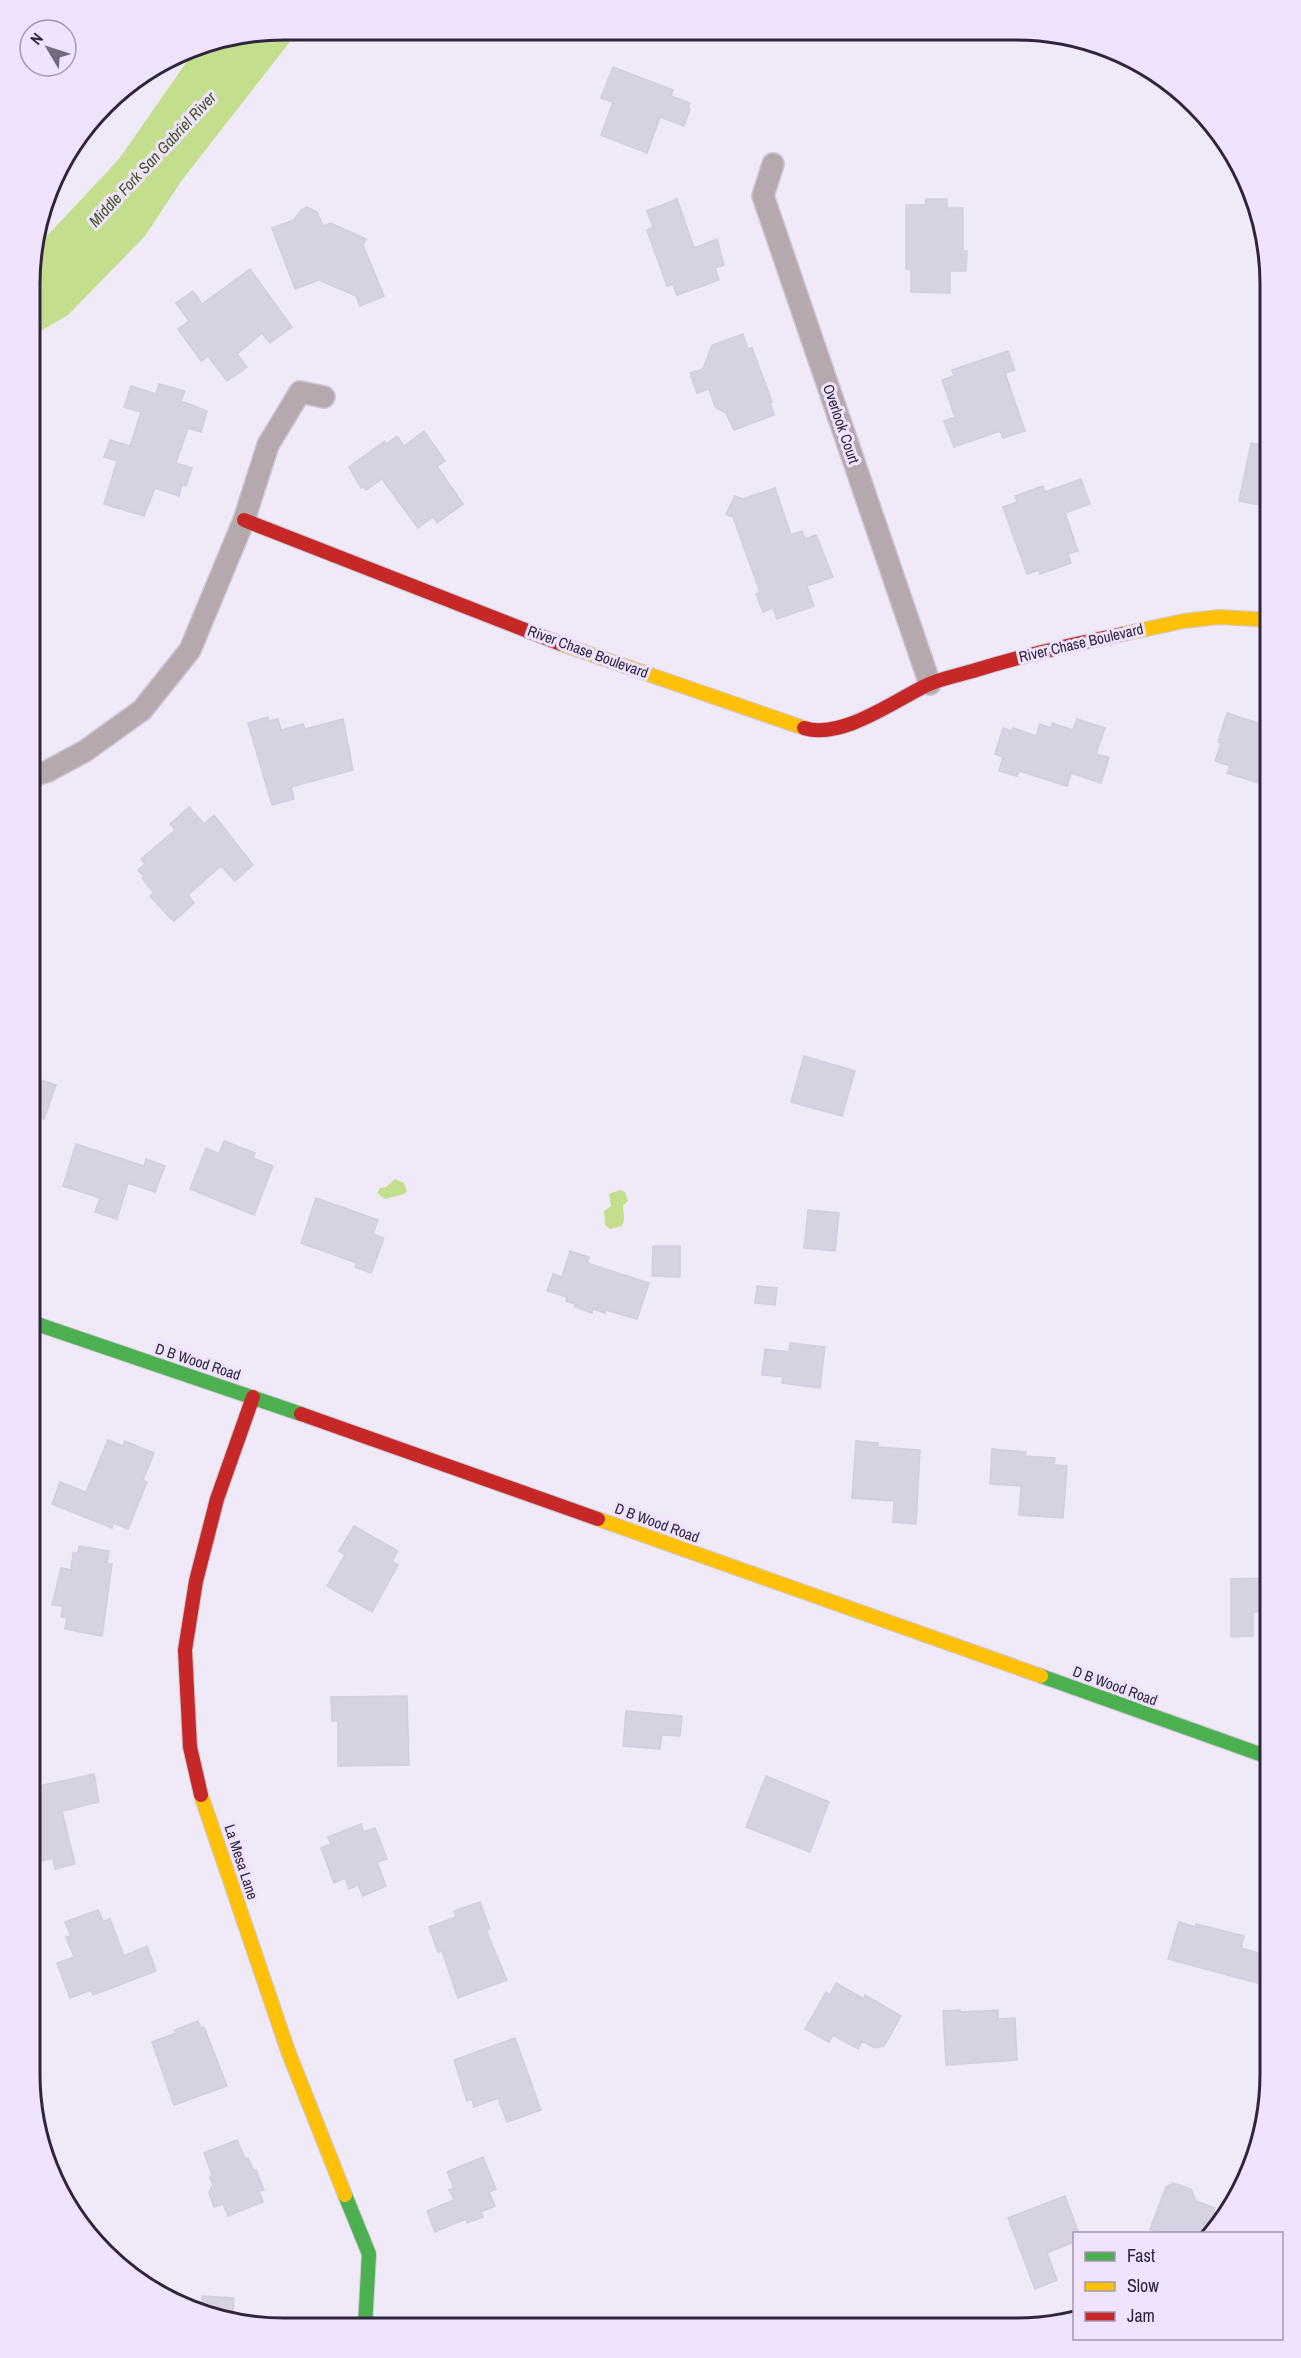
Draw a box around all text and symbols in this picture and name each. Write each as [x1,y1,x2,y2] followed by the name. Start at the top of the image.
[18,18,78,78] north arrow
[25,28,48,49] text: N
[83,86,221,231] water label: Middle Fork San Gabriel River
[818,381,865,467] street label: Overlook Court
[1017,618,1145,667] street label: River Chase Boulevard
[525,620,652,683] street label: River Chase Boulevard
[153,1338,244,1385] street label: D B Wood Road
[612,1497,702,1548] street label: D B Wood Road
[1070,1660,1160,1711] street label: D B Wood Road
[219,1822,264,1902] street label: La Mesa Lane
[1073,2232,1283,2340] legend
[1127,2243,1155,2268] text: Fast
[1127,2273,1159,2298] text: Slow
[1127,2303,1155,2328] text: Jam

